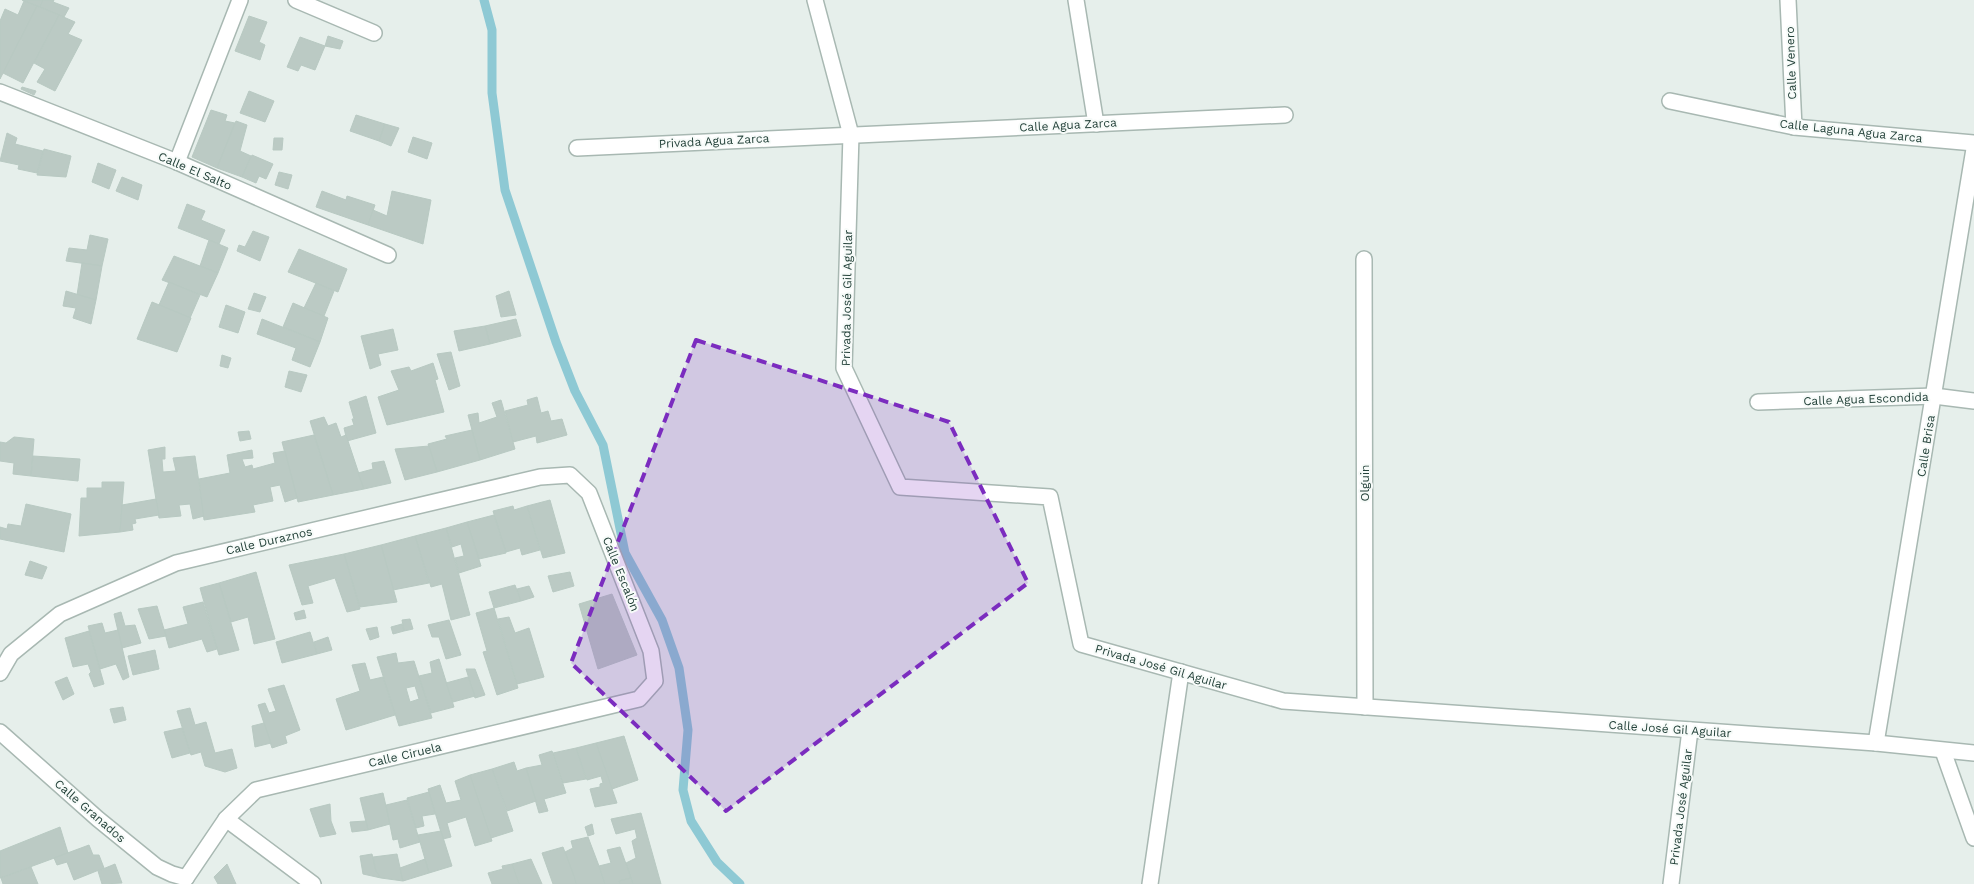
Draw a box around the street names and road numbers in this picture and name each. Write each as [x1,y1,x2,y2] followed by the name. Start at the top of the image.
[1783,26,1799,100] street label: Calle Venero
[1019,115,1117,135] street label: Calle Agua Zarca
[1779,117,1923,145] street label: Calle Laguna Agua Zarca
[658,131,770,151] street label: Privada Agua Zarca
[156,149,234,193] street label: Calle El Salto
[839,230,855,366] street label: Privada José Gil Aguilar
[1803,390,1929,408] street label: Calle Agua Escondida
[1914,414,1938,478] street label: Calle Brisa
[1358,464,1372,502] street label: Olguin
[224,524,314,558] street label: Calle Duraznos
[600,535,642,613] street label: Calle Escalón
[1094,641,1229,693] street label: Privada José Gil Aguilar
[1608,718,1732,740] street label: Calle José Gil Aguilar
[367,740,443,770] street label: Calle Ciruela
[1667,748,1695,866] street label: Privada José Aguilar
[52,777,128,845] street label: Calle Granados

